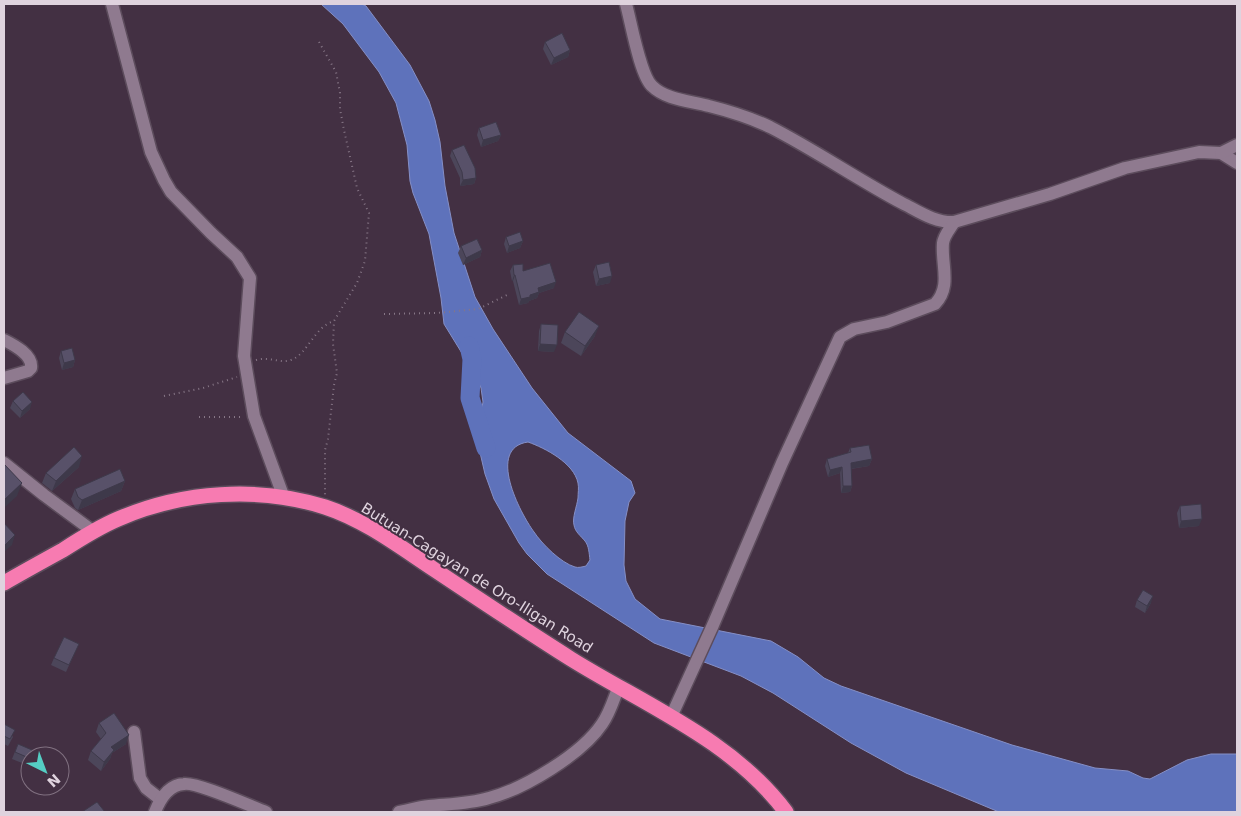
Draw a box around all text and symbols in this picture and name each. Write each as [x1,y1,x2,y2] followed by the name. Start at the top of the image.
[358,499,596,657] street label: Butuan-Cagayan de Oro-Iligan Road
[20,746,70,796] north arrow
[44,771,63,791] text: N

